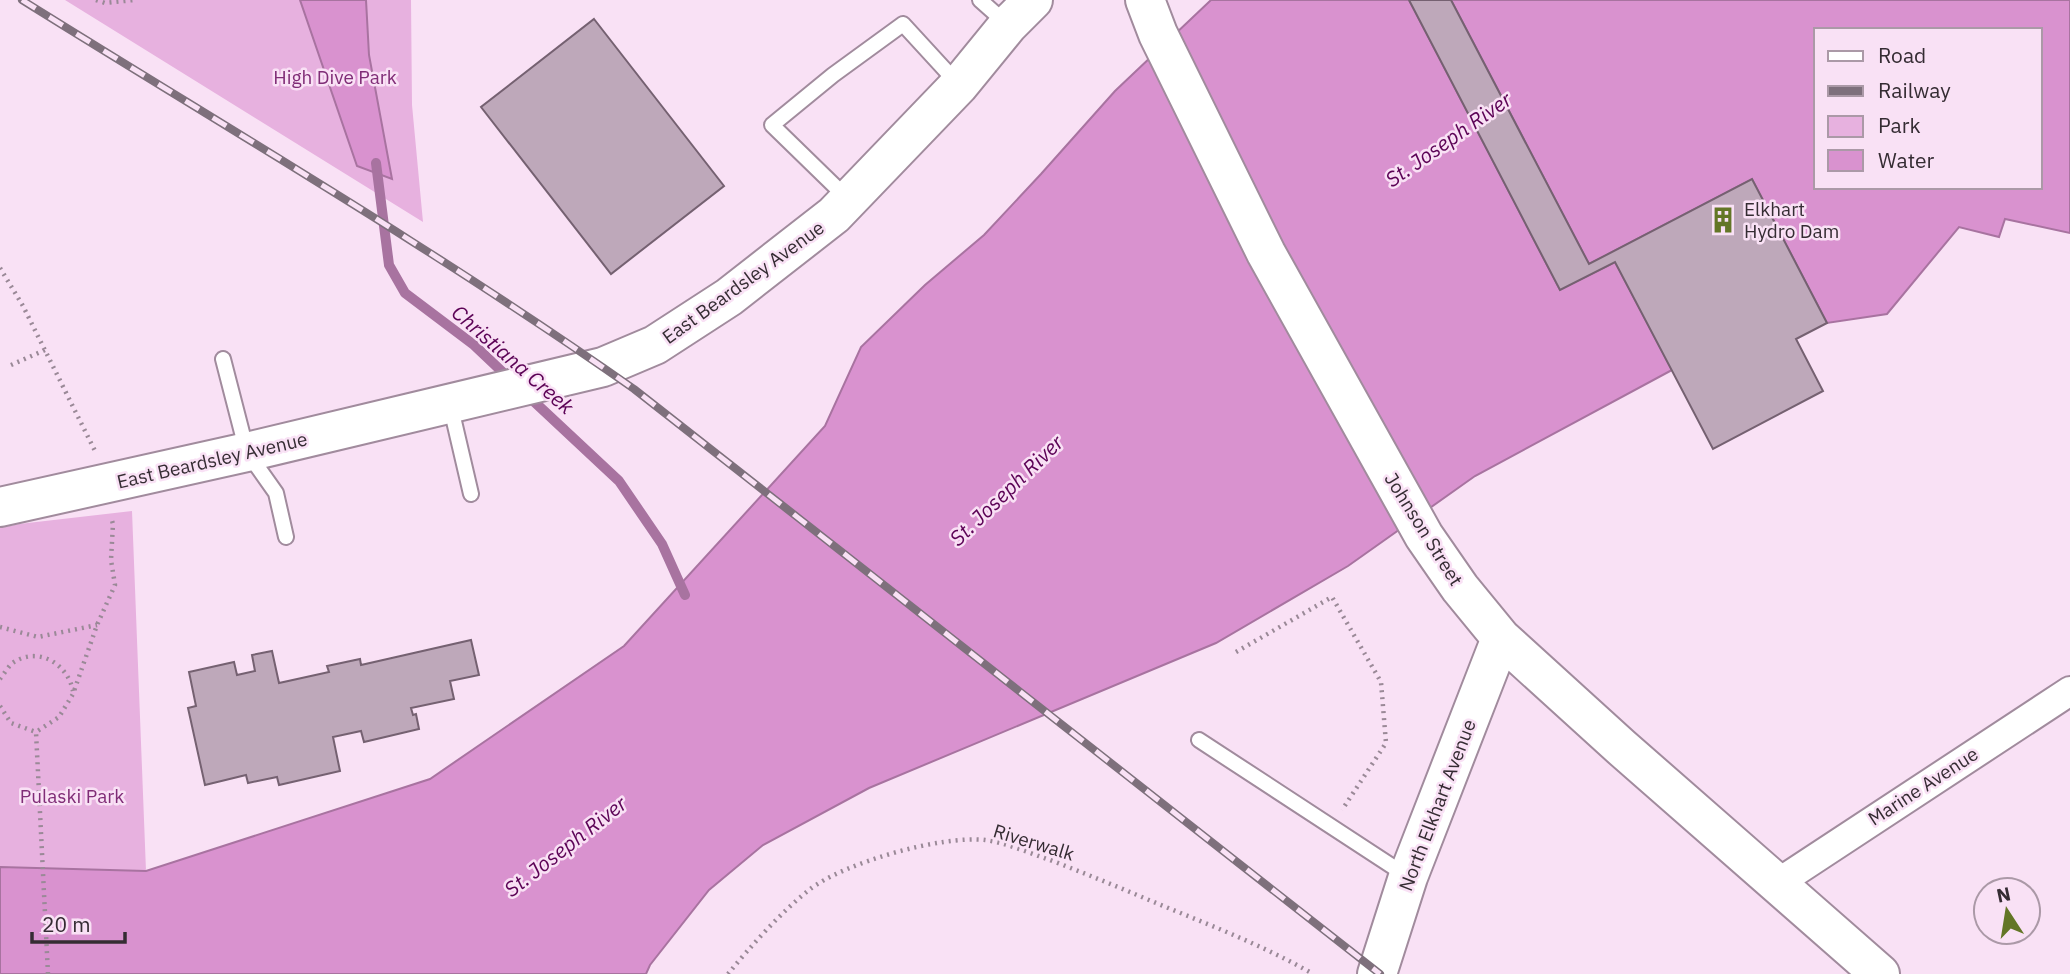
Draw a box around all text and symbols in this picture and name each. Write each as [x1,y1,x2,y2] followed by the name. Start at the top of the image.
[1814,28,2042,189] legend
[1878,41,1926,69] text: Road
[273,65,397,89] park label: High Dive Park
[1878,76,1951,104] text: Railway
[1379,84,1518,193] water label: St. Joseph River
[1878,111,1921,139] text: Park
[1878,146,1935,174] text: Water
[1744,197,1839,243] place label: Elkhart Hydro Dam
[1708,205,1738,235] building icon: Elkhart Hydro Dam
[657,215,829,349] street label: East Beardsley Avenue
[446,298,581,421] water label: Christiana Creek
[115,426,309,494] street label: East Beardsley Avenue
[943,428,1070,551] water label: St. Joseph River
[1380,468,1468,590] street label: Johnson Street
[1393,716,1481,894] street label: North Elkhart Avenue
[1863,742,1983,830] street label: Marine Avenue
[20,784,124,808] park label: Pulaski Park
[498,789,633,903] water label: St. Joseph River
[991,818,1077,866] street label: Riverwalk
[1972,876,2042,946] north arrow
[1994,881,2013,908] text: N
[32,900,124,944] scale bar
[42,910,91,938] text: 20 m

